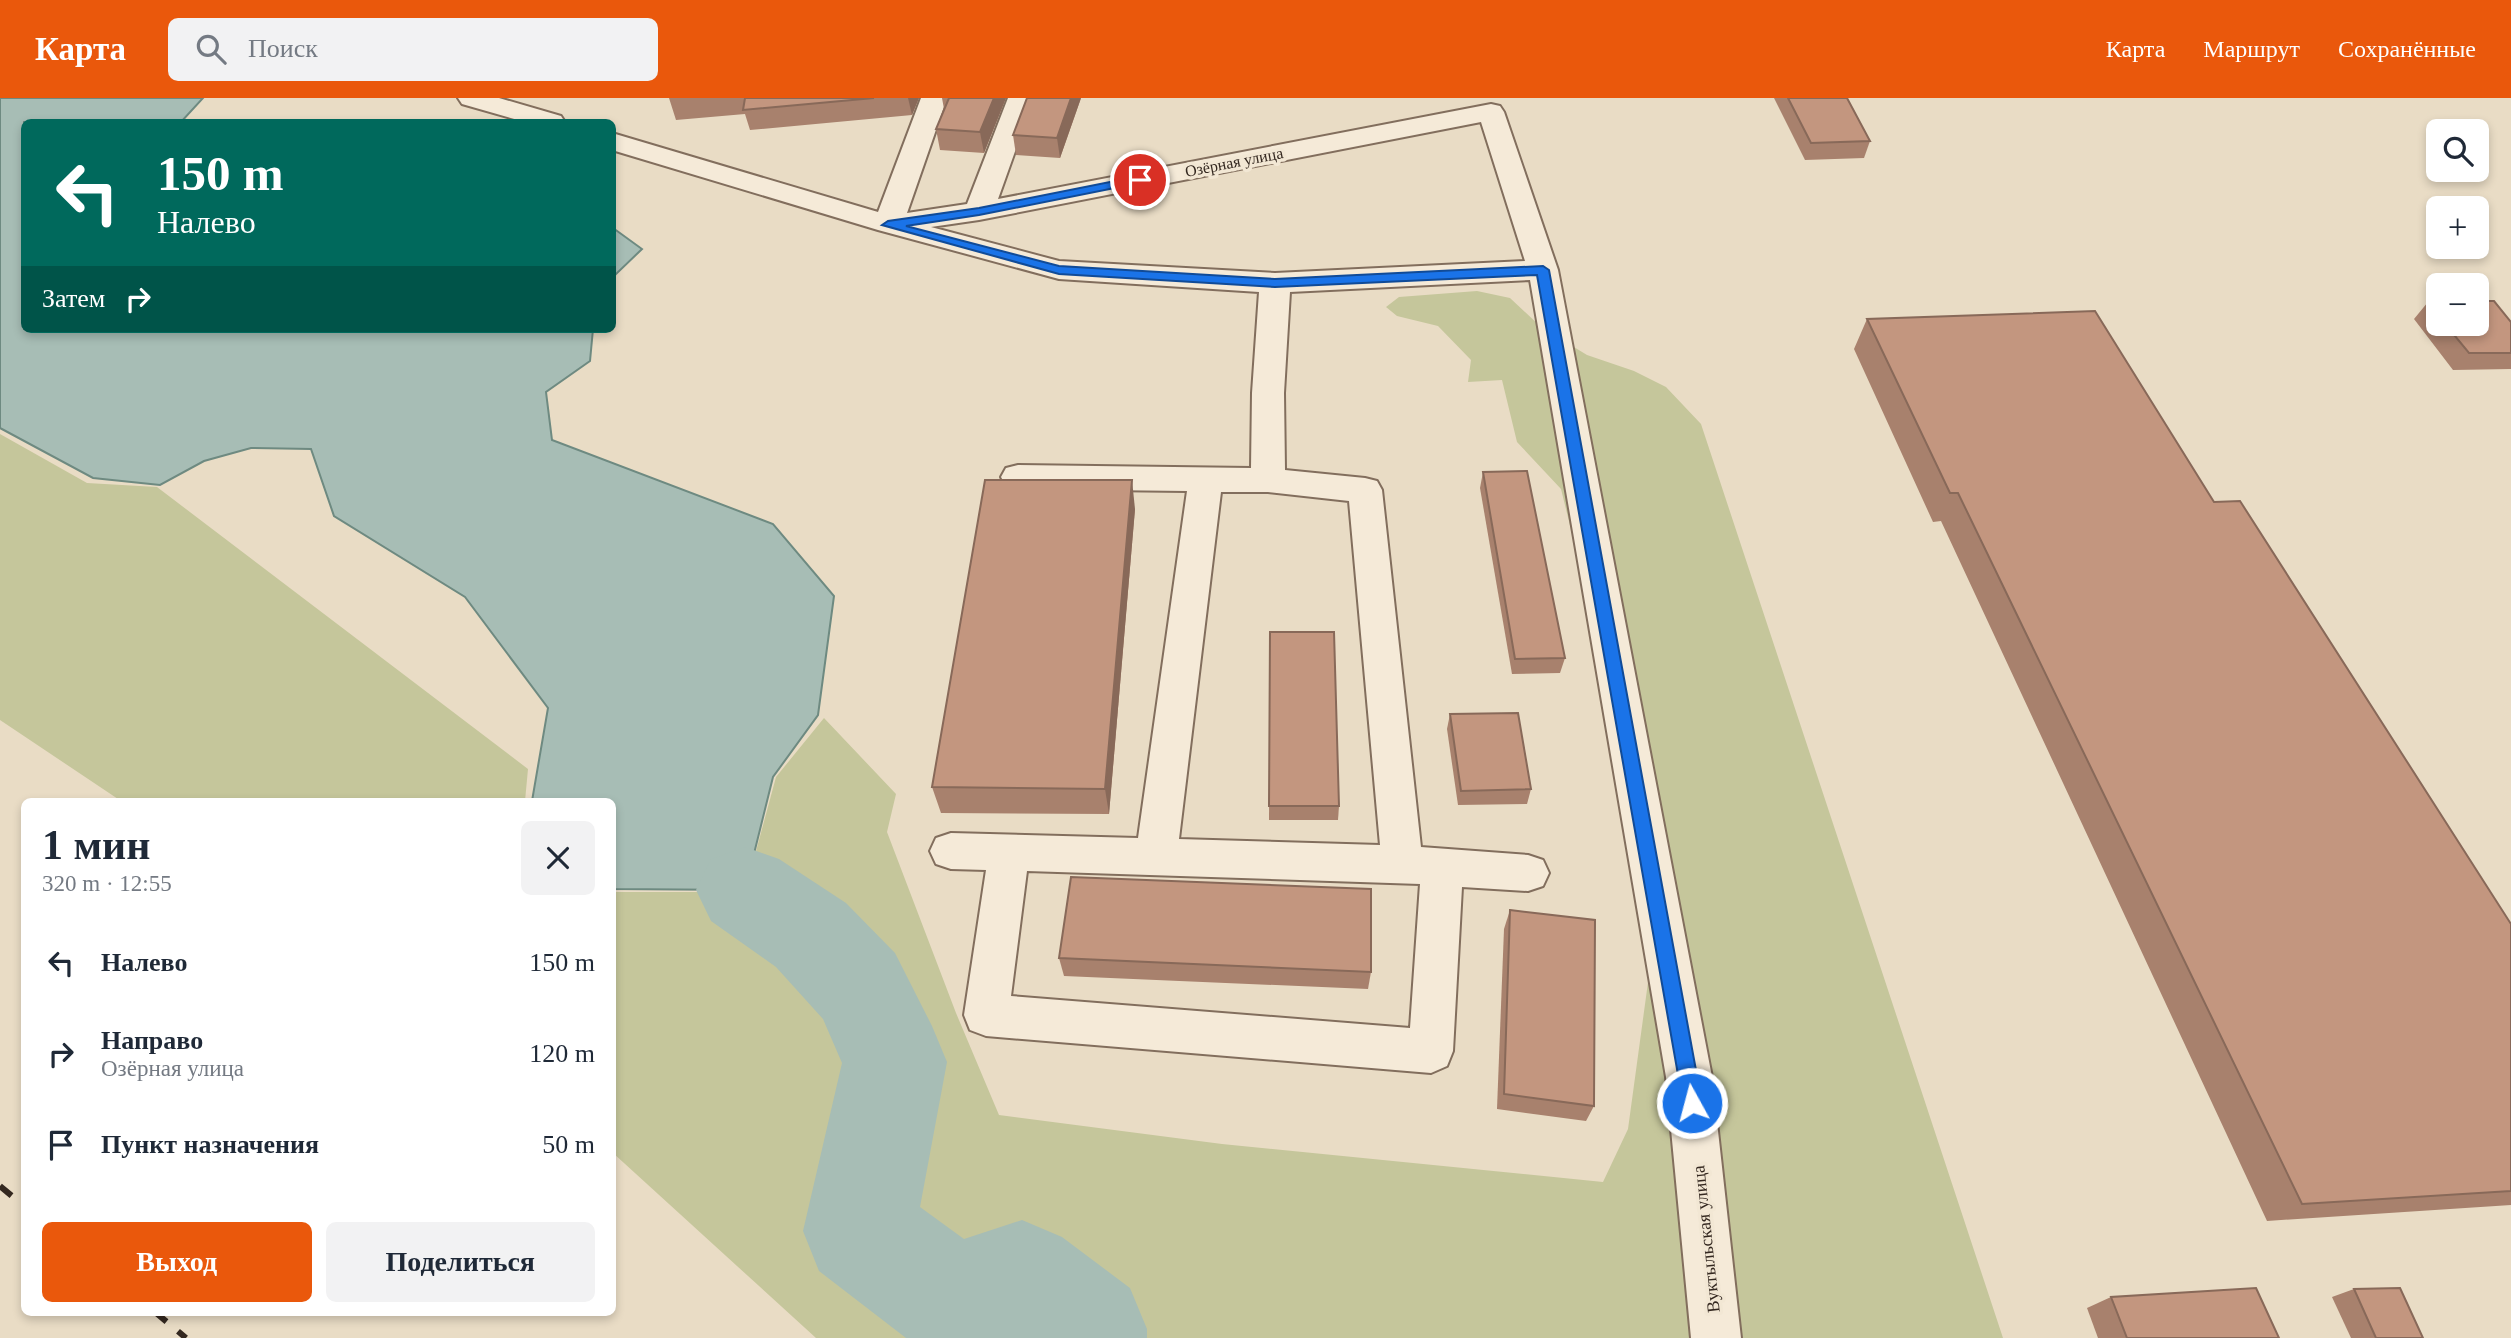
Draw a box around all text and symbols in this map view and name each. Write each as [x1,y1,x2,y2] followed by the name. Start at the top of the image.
[168,18,658,81] search box
[192,30,230,68] icon: search
[35,31,126,67] text: Карта
[248,34,318,63] text: Поиск
[2106,36,2165,62] text: Карта
[2203,36,2300,62] text: Маршрут
[2338,36,2476,62] text: Сохранённые
[2426,119,2489,336] map controls
[2426,119,2489,182] button: search
[1184,144,1285,181] street label: Озёрная улица
[157,146,284,201] text: 150 m
[42,147,133,238] icon: left
[1110,150,1170,210] pin
[1121,161,1159,199] icon: arrive
[2426,196,2489,259] button: +
[157,204,256,240] text: Налево
[2426,273,2489,336] button: −
[119,280,157,318] icon: right
[42,284,105,313] text: Затем
[521,821,595,895] button: close
[42,822,151,868] text: 1 мин
[42,871,172,896] text: 320 m · 12:55
[42,944,80,982] icon: left
[101,948,187,977] text: Налево
[529,948,595,977] text: 150 m
[101,1026,203,1055] text: Направо
[42,1035,80,1073] icon: right
[529,1039,595,1068] text: 120 m
[101,1056,244,1081] text: Озёрная улица
[1655,1066,1729,1140] position arrow
[42,1126,80,1164] icon: arrive
[101,1130,319,1159] text: Пункт назначения
[542,1130,595,1159] text: 50 m
[1688,1164,1724,1314] street label: Вуктыльская улица
[42,1222,312,1302] button: Выход
[326,1222,595,1302] button: Поделиться

